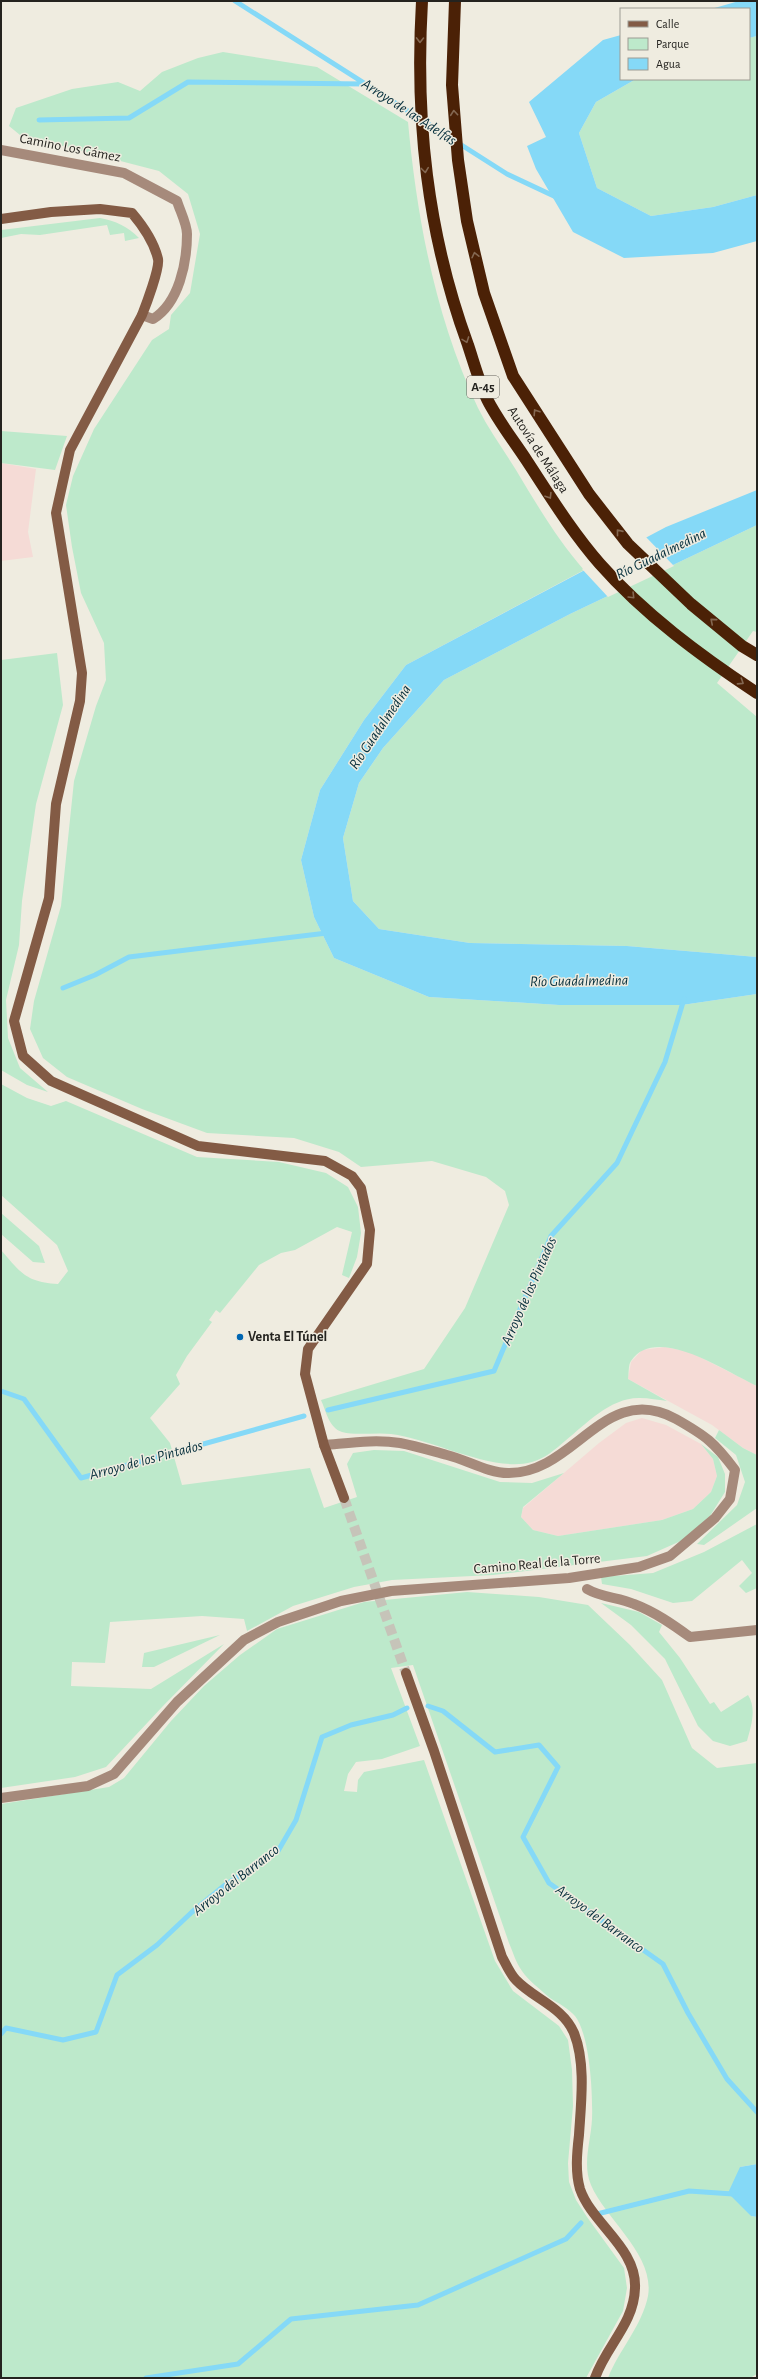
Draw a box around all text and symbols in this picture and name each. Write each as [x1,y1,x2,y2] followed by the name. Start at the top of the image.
[620,8,750,80] legend
[656,18,679,30] text: Calle
[416,37,425,43] one-way arrow
[656,38,689,50] text: Parque
[656,58,681,70] text: Agua
[358,75,459,148] water label: Arroyo de las Adelfas
[450,110,459,116] one-way arrow
[18,131,122,165] street label: Camino Los Gámez
[421,167,430,173] one-way arrow
[471,252,480,259] one-way arrow
[462,337,470,344] one-way arrow
[467,376,499,398] road number: A-45
[505,404,571,496] street label: Autovía de Málaga
[533,409,541,416] one-way arrow
[545,492,552,499] one-way arrow
[614,526,708,582] water label: Río Guadalmedina
[617,529,624,536] one-way arrow
[627,591,635,599] one-way arrow
[710,619,717,626] one-way arrow
[737,677,744,685] one-way arrow
[346,682,414,772] water label: Río Guadalmedina
[530,973,628,989] water label: Río Guadalmedina
[498,1235,560,1348] water label: Arroyo de los Pintados
[248,1330,327,1344] place label: Venta El Túnel
[235,1332,245,1342] marker: Venta El Túnel
[87,1438,204,1483] water label: Arroyo de los Pintados
[473,1551,601,1577] street label: Camino Real de la Torre
[189,1842,282,1919] water label: Arroyo del Barranco
[552,1881,647,1956] water label: Arroyo del Barranco

